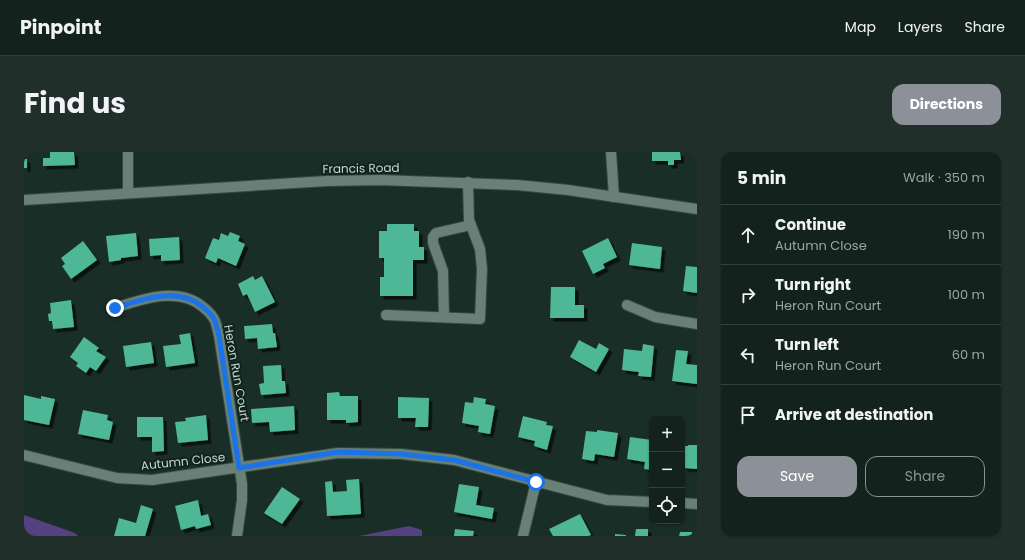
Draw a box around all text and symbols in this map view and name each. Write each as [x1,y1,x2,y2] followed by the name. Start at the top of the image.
[20,14,101,41] text: Pinpoint
[845,17,876,37] text: Map
[898,17,942,37] text: Layers
[964,17,1005,37] text: Share
[24,84,126,123] text: Find us
[892,84,1001,125] button: Directions
[322,159,400,177] street label: Francis Road
[737,166,786,190] text: 5 min
[903,168,985,187] text: Walk · 350 m
[775,214,846,235] text: Continue
[737,224,759,246] icon: ahead
[948,225,985,244] text: 190 m
[775,236,867,255] text: Autumn Close
[775,274,851,295] text: Turn right
[737,284,759,306] icon: right
[948,285,985,304] text: 100 m
[775,296,881,315] text: Heron Run Court
[106,299,124,317] route end
[220,323,254,423] street label: Heron Run Court
[775,334,839,355] text: Turn left
[737,344,759,366] icon: left
[952,345,985,364] text: 60 m
[775,356,881,375] text: Heron Run Court
[737,404,759,426] icon: arrive
[775,404,933,425] text: Arrive at destination
[649,416,685,524] map controls
[649,416,685,452] button: +
[140,448,226,474] street label: Autumn Close
[649,452,685,488] button: −
[737,456,857,497] button: Save
[865,456,985,497] button: Share
[527,473,545,491] route start
[649,488,685,524] button: locate

